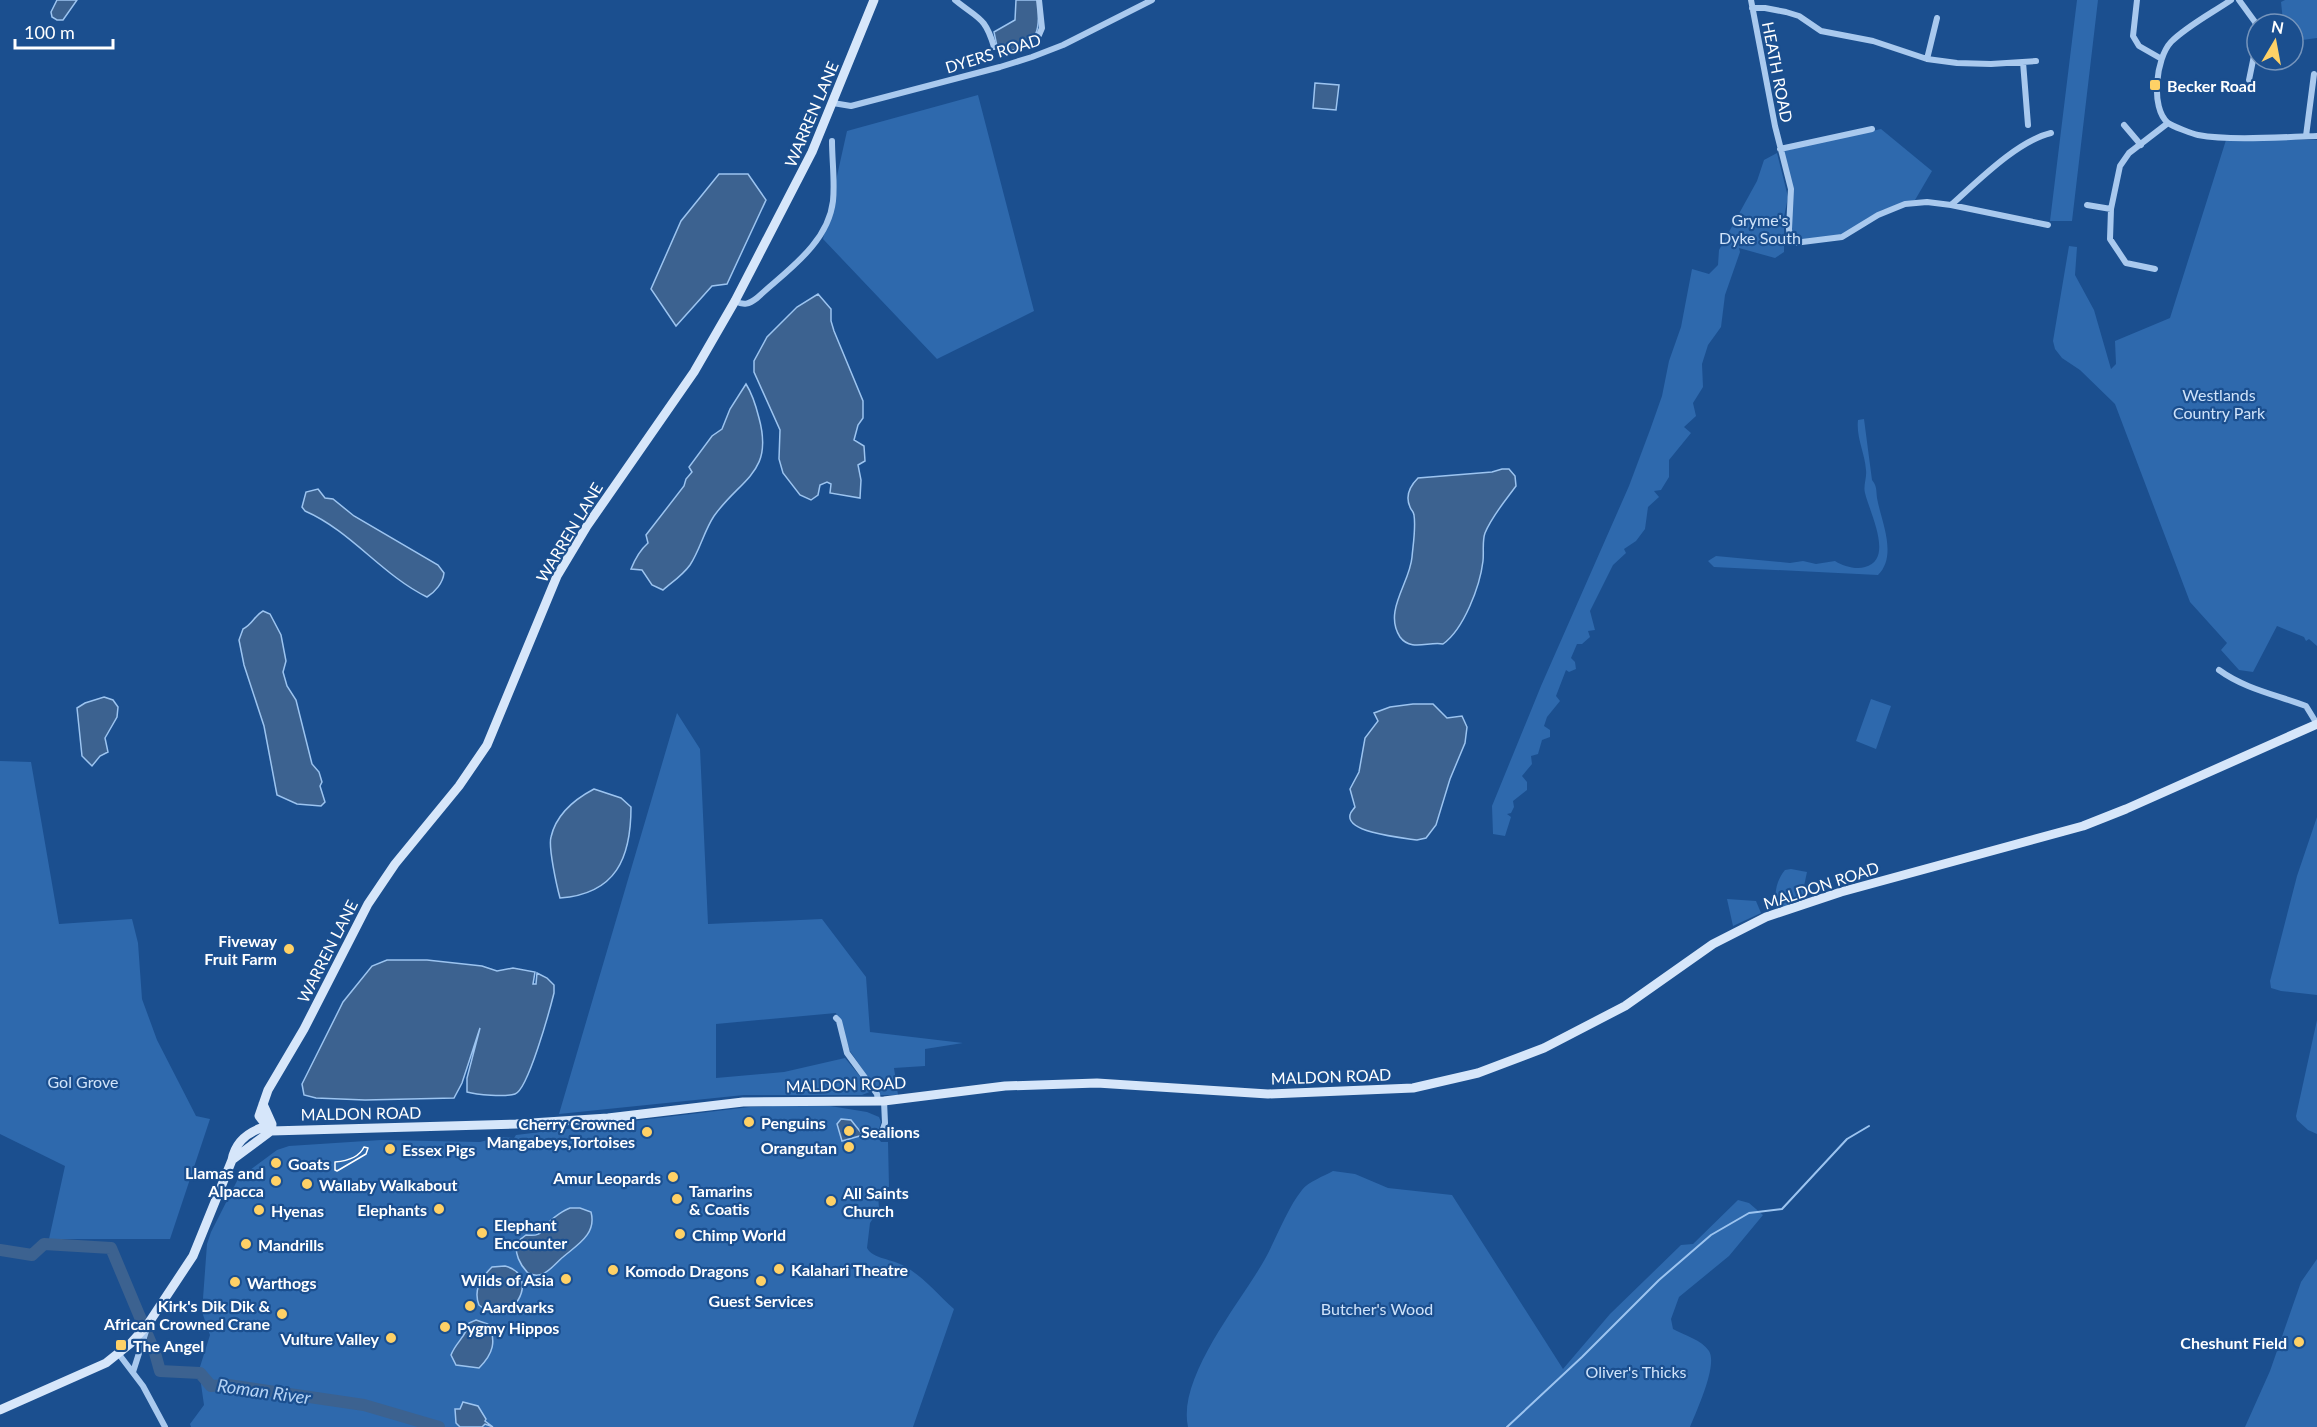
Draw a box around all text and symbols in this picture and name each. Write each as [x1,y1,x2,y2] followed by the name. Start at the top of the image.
[15,12,112,50] scale bar
[2245,12,2305,72] north arrow
[2270,16,2285,37] text: N
[1759,20,1797,124] street label: HEATH ROAD
[24,21,75,43] text: 100 m
[943,29,1043,77] street label: DYERS ROAD
[780,58,842,170] street label: WARREN LANE
[2167,76,2256,95] place label: Becker Road
[2148,78,2162,92] marker: Becker Road
[1719,210,1801,247] park label: Gryme's Dyke South
[2173,385,2266,422] park label: Westlands Country Park
[532,479,606,585] street label: WARREN LANE
[1761,857,1881,913] street label: MALDON ROAD
[293,896,361,1006] street label: WARREN LANE
[204,931,278,968] place label: Fiveway Fruit Farm
[282,942,296,956] marker: Fiveway Fruit Farm
[1270,1064,1392,1088] street label: MALDON ROAD
[48,1072,118,1091] park label: Gol Grove
[785,1072,907,1096] street label: MALDON ROAD
[301,1102,421,1124] street label: MALDON ROAD
[761,1113,826,1132] place label: Penguins
[486,1114,635,1151] place label: Cherry Crowned Mangabeys,Tortoises
[742,1115,756,1129] marker: Penguins
[861,1122,920,1141] place label: Sealions
[842,1124,856,1138] marker: Sealions
[640,1125,654,1139] marker: Cherry Crowned Mangabeys,Tortoises
[761,1138,837,1157] place label: Orangutan
[402,1140,475,1159] place label: Essex Pigs
[842,1140,856,1154] marker: Orangutan
[383,1142,397,1156] marker: Essex Pigs
[288,1154,330,1173] place label: Goats
[269,1156,283,1170] marker: Goats
[185,1163,264,1200] place label: Llamas and Alpacca
[552,1168,661,1187] place label: Amur Leopards
[666,1170,680,1184] marker: Amur Leopards
[269,1174,283,1188] marker: Llamas and Alpacca
[319,1175,458,1194] place label: Wallaby Walkabout
[300,1177,314,1191] marker: Wallaby Walkabout
[689,1181,753,1218] place label: Tamarins & Coatis
[842,1183,909,1220] place label: All Saints Church
[670,1192,684,1206] marker: Tamarins & Coatis
[824,1194,838,1208] marker: All Saints Church
[357,1200,427,1219] place label: Elephants
[271,1201,324,1220] place label: Hyenas
[432,1202,446,1216] marker: Elephants
[252,1203,266,1217] marker: Hyenas
[494,1215,567,1252] place label: Elephant Encounter
[692,1225,786,1244] place label: Chimp World
[475,1226,489,1240] marker: Elephant Encounter
[673,1227,687,1241] marker: Chimp World
[258,1235,324,1254] place label: Mandrills
[239,1237,253,1251] marker: Mandrills
[791,1260,908,1279] place label: Kalahari Theatre
[625,1261,749,1280] place label: Komodo Dragons
[772,1262,786,1276] marker: Kalahari Theatre
[606,1263,620,1277] marker: Komodo Dragons
[461,1270,554,1289] place label: Wilds of Asia
[559,1272,573,1286] marker: Wilds of Asia
[247,1273,317,1292] place label: Warthogs
[754,1274,768,1288] marker: Guest Services
[228,1275,242,1289] marker: Warthogs
[709,1291,813,1310] place label: Guest Services
[103,1296,270,1333] place label: Kirk's Dik Dik & African Crowned Crane
[481,1297,554,1316] place label: Aardvarks
[463,1299,477,1313] marker: Aardvarks
[1321,1299,1433,1318] park label: Butcher's Wood
[275,1307,289,1321] marker: Kirk's Dik Dik & African Crowned Crane
[457,1318,559,1337] place label: Pygmy Hippos
[438,1320,452,1334] marker: Pygmy Hippos
[279,1329,380,1348] place label: Vulture Valley
[384,1331,398,1345] marker: Vulture Valley
[2180,1333,2287,1352] place label: Cheshunt Field
[2292,1335,2306,1349] marker: Cheshunt Field
[133,1336,204,1355] place label: The Angel
[114,1338,128,1352] marker: The Angel
[1585,1362,1687,1381] park label: Oliver's Thicks
[216,1374,313,1409] water label: Roman River

